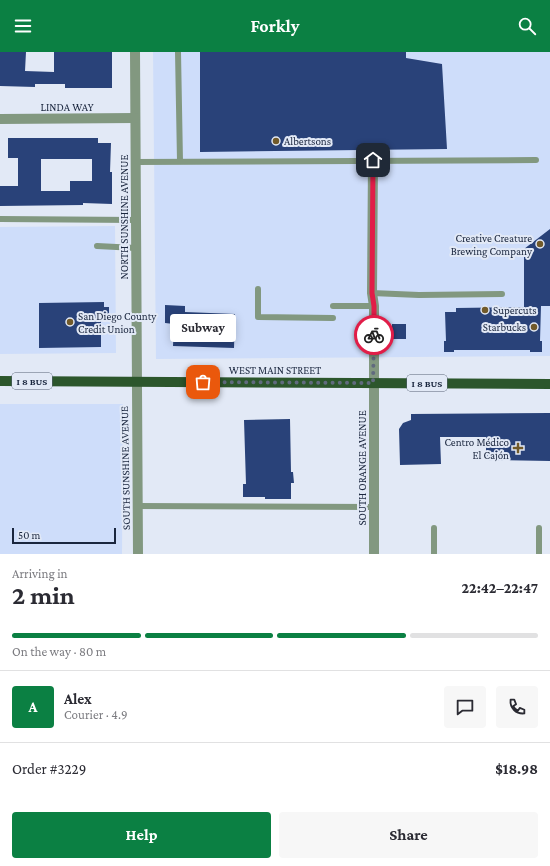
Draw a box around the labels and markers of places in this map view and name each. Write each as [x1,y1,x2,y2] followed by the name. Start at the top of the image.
[284,135,331,147] place label: Albertsons
[271,136,281,146] marker: Albertsons
[356,143,390,177] pin
[451,232,533,258] place label: Creative Creature Brewing Company
[535,239,545,249] marker: Creative Creature Brewing Company
[493,304,537,317] place label: Supercuts
[480,305,490,315] marker: Supercuts
[78,310,157,335] place label: San Diego County Credit Union
[170,314,236,342] callout: Subway
[65,317,75,327] marker: San Diego County Credit Union
[483,321,526,333] place label: Starbucks
[529,322,539,332] marker: Starbucks
[186,365,220,399] pin
[444,436,510,462] place label: Centro Médico El Cajón
[512,442,524,454] marker: Centro Médico El Cajón

